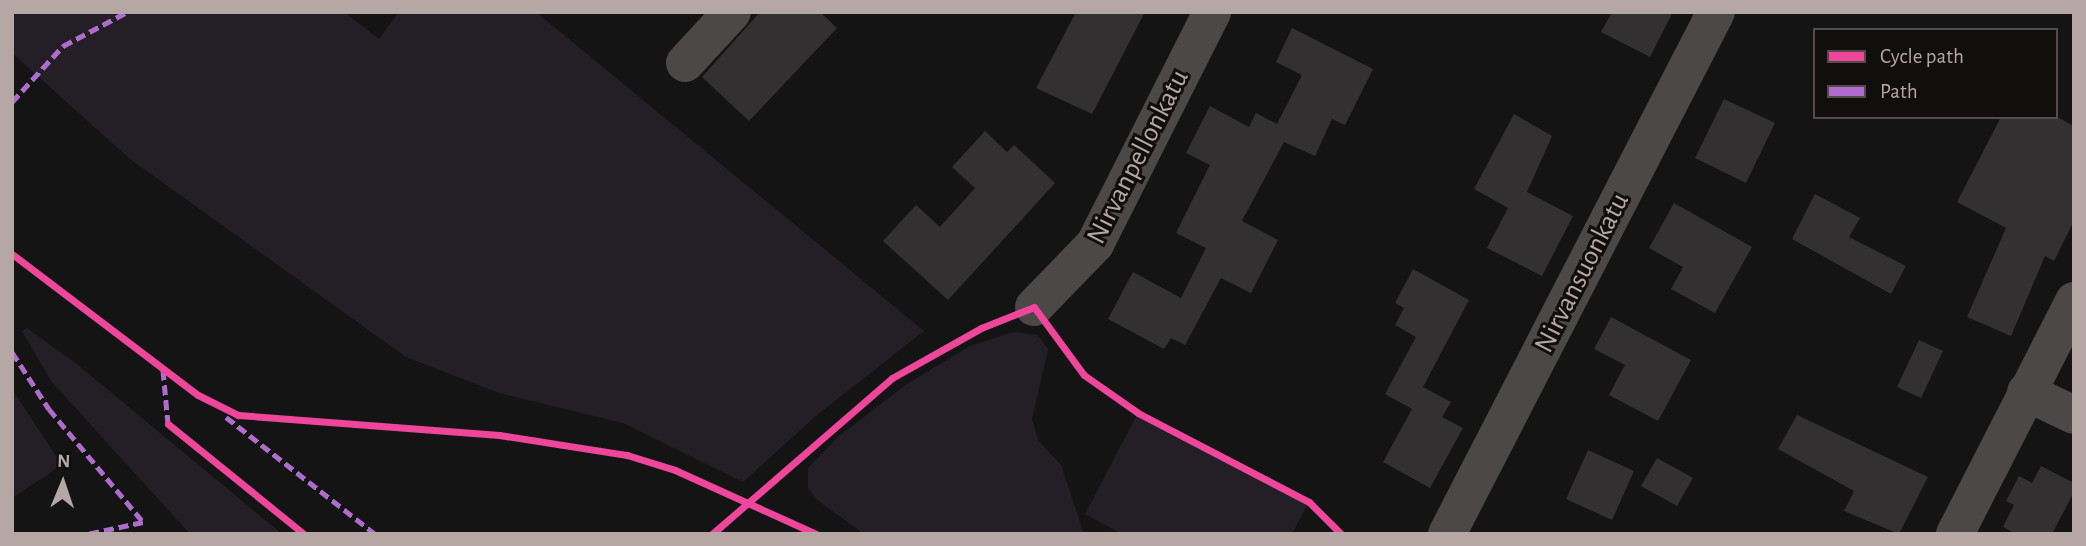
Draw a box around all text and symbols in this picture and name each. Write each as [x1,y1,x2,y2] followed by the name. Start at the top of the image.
[1813,28,2058,119] legend
[1880,46,1964,67] text: Cycle path
[1080,64,1196,250] street label: Nirvanpellonkatu
[1880,81,1918,102] text: Path
[1527,188,1637,358] street label: Nirvansuonkatu
[28,448,98,518] north arrow
[57,452,71,471] text: N

